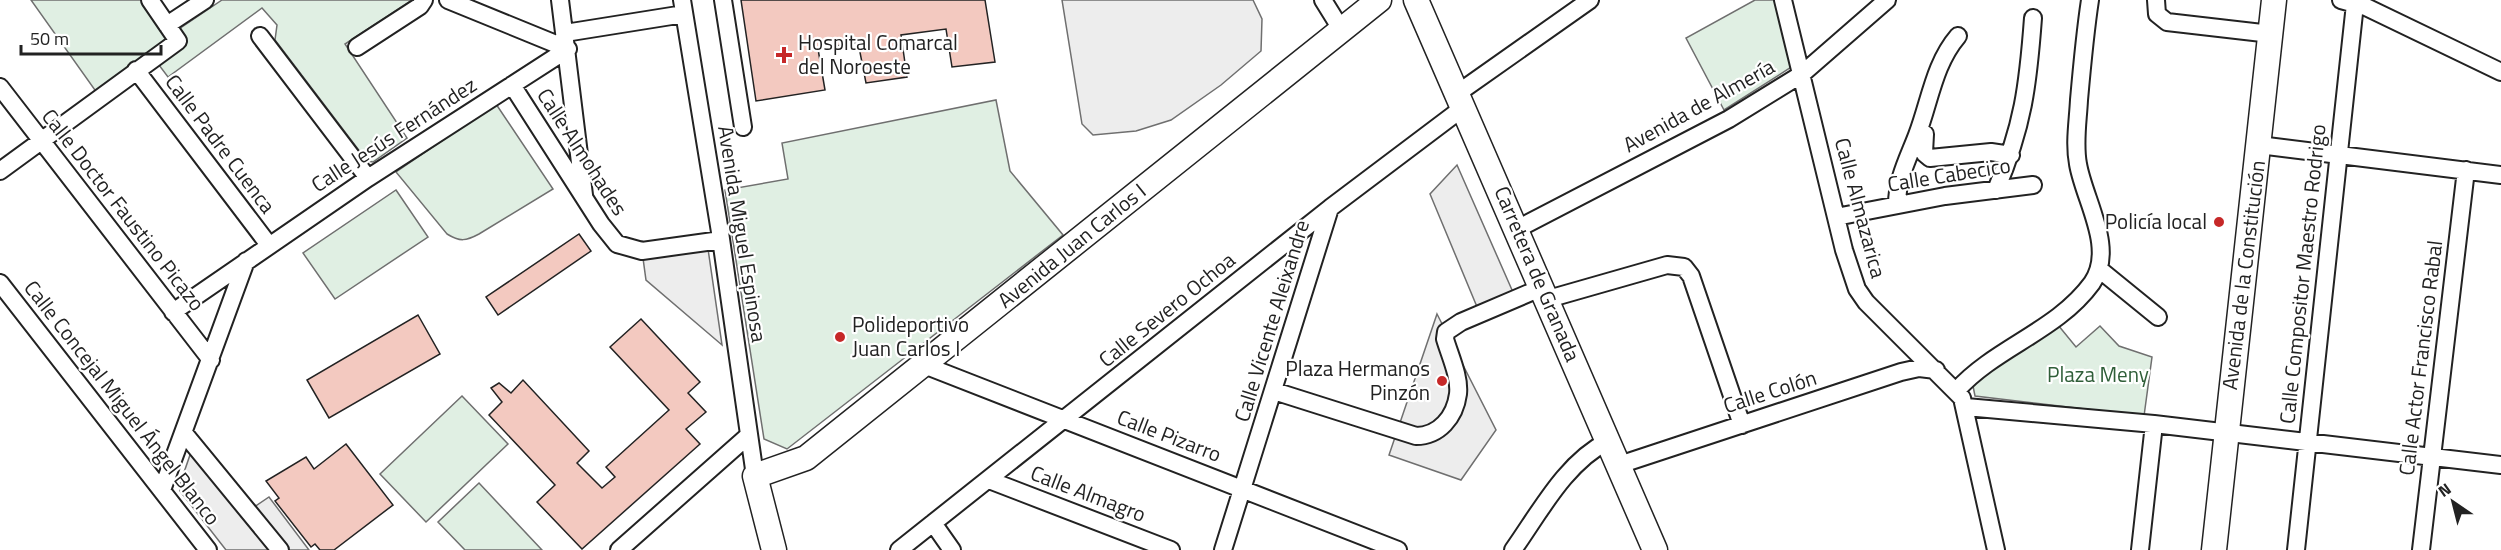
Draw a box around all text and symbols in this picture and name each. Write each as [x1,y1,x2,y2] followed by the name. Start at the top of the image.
[21,18,160,56] scale bar
[30,25,69,52] text: 50 m
[798,26,958,82] place label: Hospital Comarcal del Noroeste
[775,46,793,64] marker: Hospital Comarcal del Noroeste
[1617,50,1781,160] street label: Avenida de Almería
[158,67,284,220] street label: Calle Padre Cuenca
[304,69,483,200] street label: Calle Jesús Fernández
[530,81,636,221] street label: Calle Almohades
[35,101,213,317] street label: Calle Doctor Faustino Picazo
[710,123,776,345] street label: Avenida Miguel Espinosa
[2270,123,2334,425] street label: Calle Compositor Maestro Rodrigo
[1827,134,1895,282] street label: Calle Almazarica
[1885,148,2013,200] street label: Calle Cabecico
[2213,158,2273,391] street label: Avenida de la Constitución
[990,175,1153,315] street label: Avenida Juan Carlos I
[1487,181,1589,367] street label: Carretera de Granada
[2105,205,2207,237] place label: Policía local
[2212,215,2226,229] marker: Policía local
[1225,216,1317,426] street label: Calle Vicente Aleixandre
[2390,239,2450,477] street label: Calle Actor Francisco Rabal
[1091,244,1242,374] street label: Calle Severo Ochoa
[17,273,229,532] street label: Calle Concejal Miguel Ángel Blanco
[852,308,969,364] place label: Polideportivo Juan Carlos I
[833,330,847,344] marker: Polideportivo Juan Carlos I
[1285,352,1430,408] place label: Plaza Hermanos Pinzón
[2047,358,2149,390] park label: Plaza Meny
[1719,361,1820,421] street label: Calle Colón
[1435,374,1449,388] marker: Plaza Hermanos Pinzón
[1113,401,1226,470] street label: Calle Pizarro
[1026,456,1151,530] street label: Calle Almagro
[2423,472,2483,532] north arrow
[2433,477,2456,503] text: N

